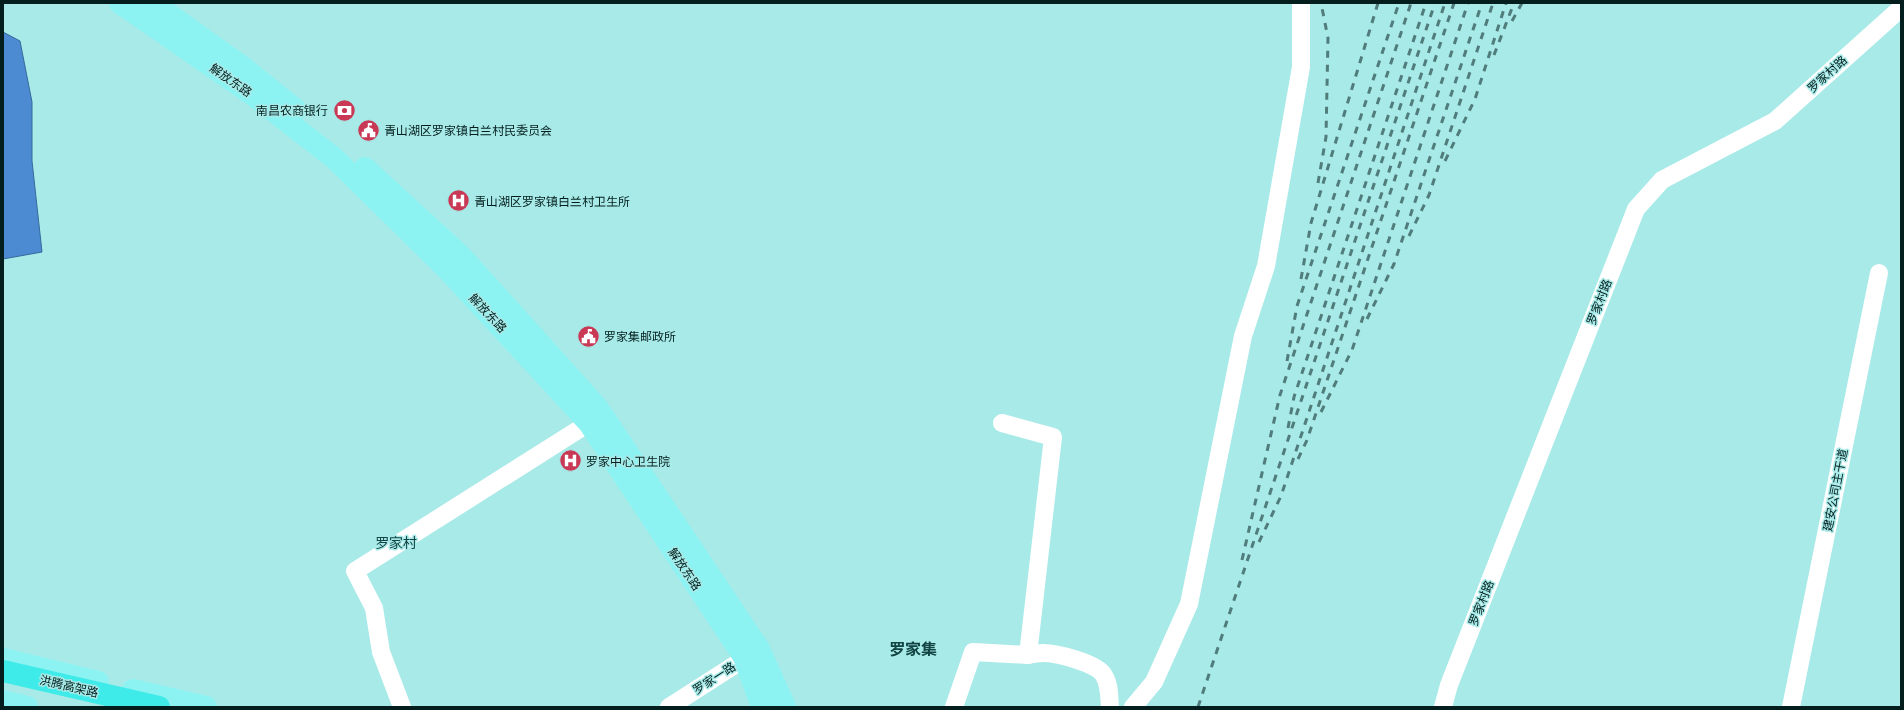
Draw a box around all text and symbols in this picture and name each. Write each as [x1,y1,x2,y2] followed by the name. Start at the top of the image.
[1804,52,1850,96] street label: 罗家村路
[207,60,255,100] street label: 解放东路
[331,97,357,123] bank icon: 南昌农商银行
[256,103,328,118] place label: 南昌农商银行
[355,117,381,143] public building icon: 青山湖区罗家镇白兰村民委员会
[384,123,552,138] place label: 青山湖区罗家镇白兰村民委员会
[446,188,472,214] hospital icon: 青山湖区罗家镇白兰村卫生所
[474,194,630,209] place label: 青山湖区罗家镇白兰村卫生所
[1583,277,1615,327] street label: 罗家村路
[466,290,510,336] street label: 解放东路
[576,323,602,349] public building icon: 罗家集邮政所
[604,329,676,344] place label: 罗家集邮政所
[1820,447,1850,533] street label: 建安公司主干道
[558,448,584,474] hospital icon: 罗家中心卫生院
[586,454,670,469] place label: 罗家中心卫生院
[375,533,417,552] district label: 罗家村
[665,545,705,593] street label: 解放东路
[1465,578,1497,628] street label: 罗家村路
[889,638,937,660] district label: 罗家集
[690,659,738,697] street label: 罗家一路
[38,672,100,700] street label: 洪腾高架路

